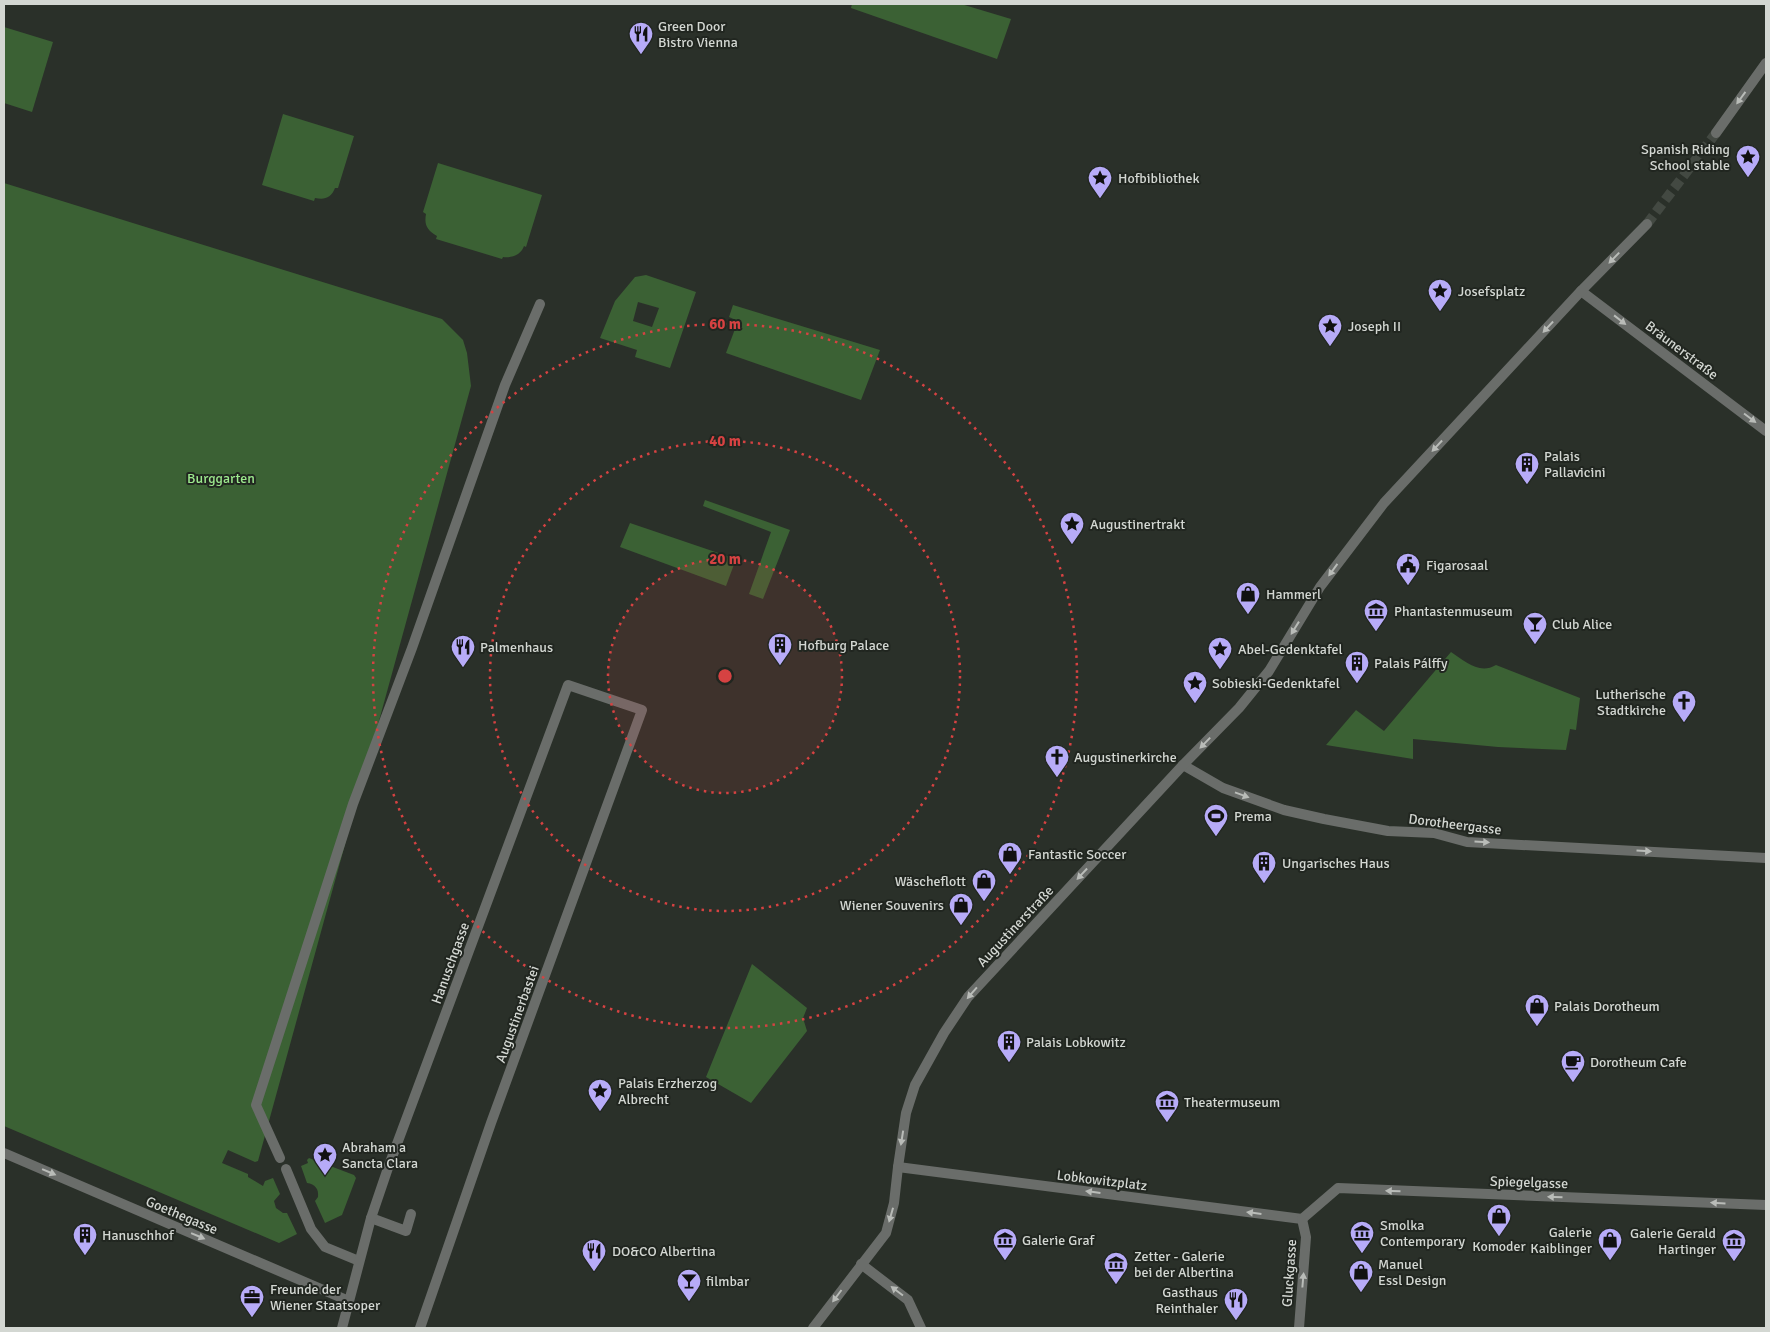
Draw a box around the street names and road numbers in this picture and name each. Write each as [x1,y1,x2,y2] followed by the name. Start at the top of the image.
[1642,317,1721,383] street label: Bräunerstraße
[1407,810,1502,839] street label: Dorotheergasse
[973,882,1057,970] street label: Augustinerstraße
[428,920,473,1006] street label: Hanuschgasse
[492,963,543,1065] street label: Augustinerbastei
[1056,1167,1148,1194] street label: Lobkowitzplatz
[1490,1173,1568,1192] street label: Spiegelgasse
[143,1193,220,1238] street label: Goethegasse
[1279,1239,1300,1307] street label: Gluckgasse

